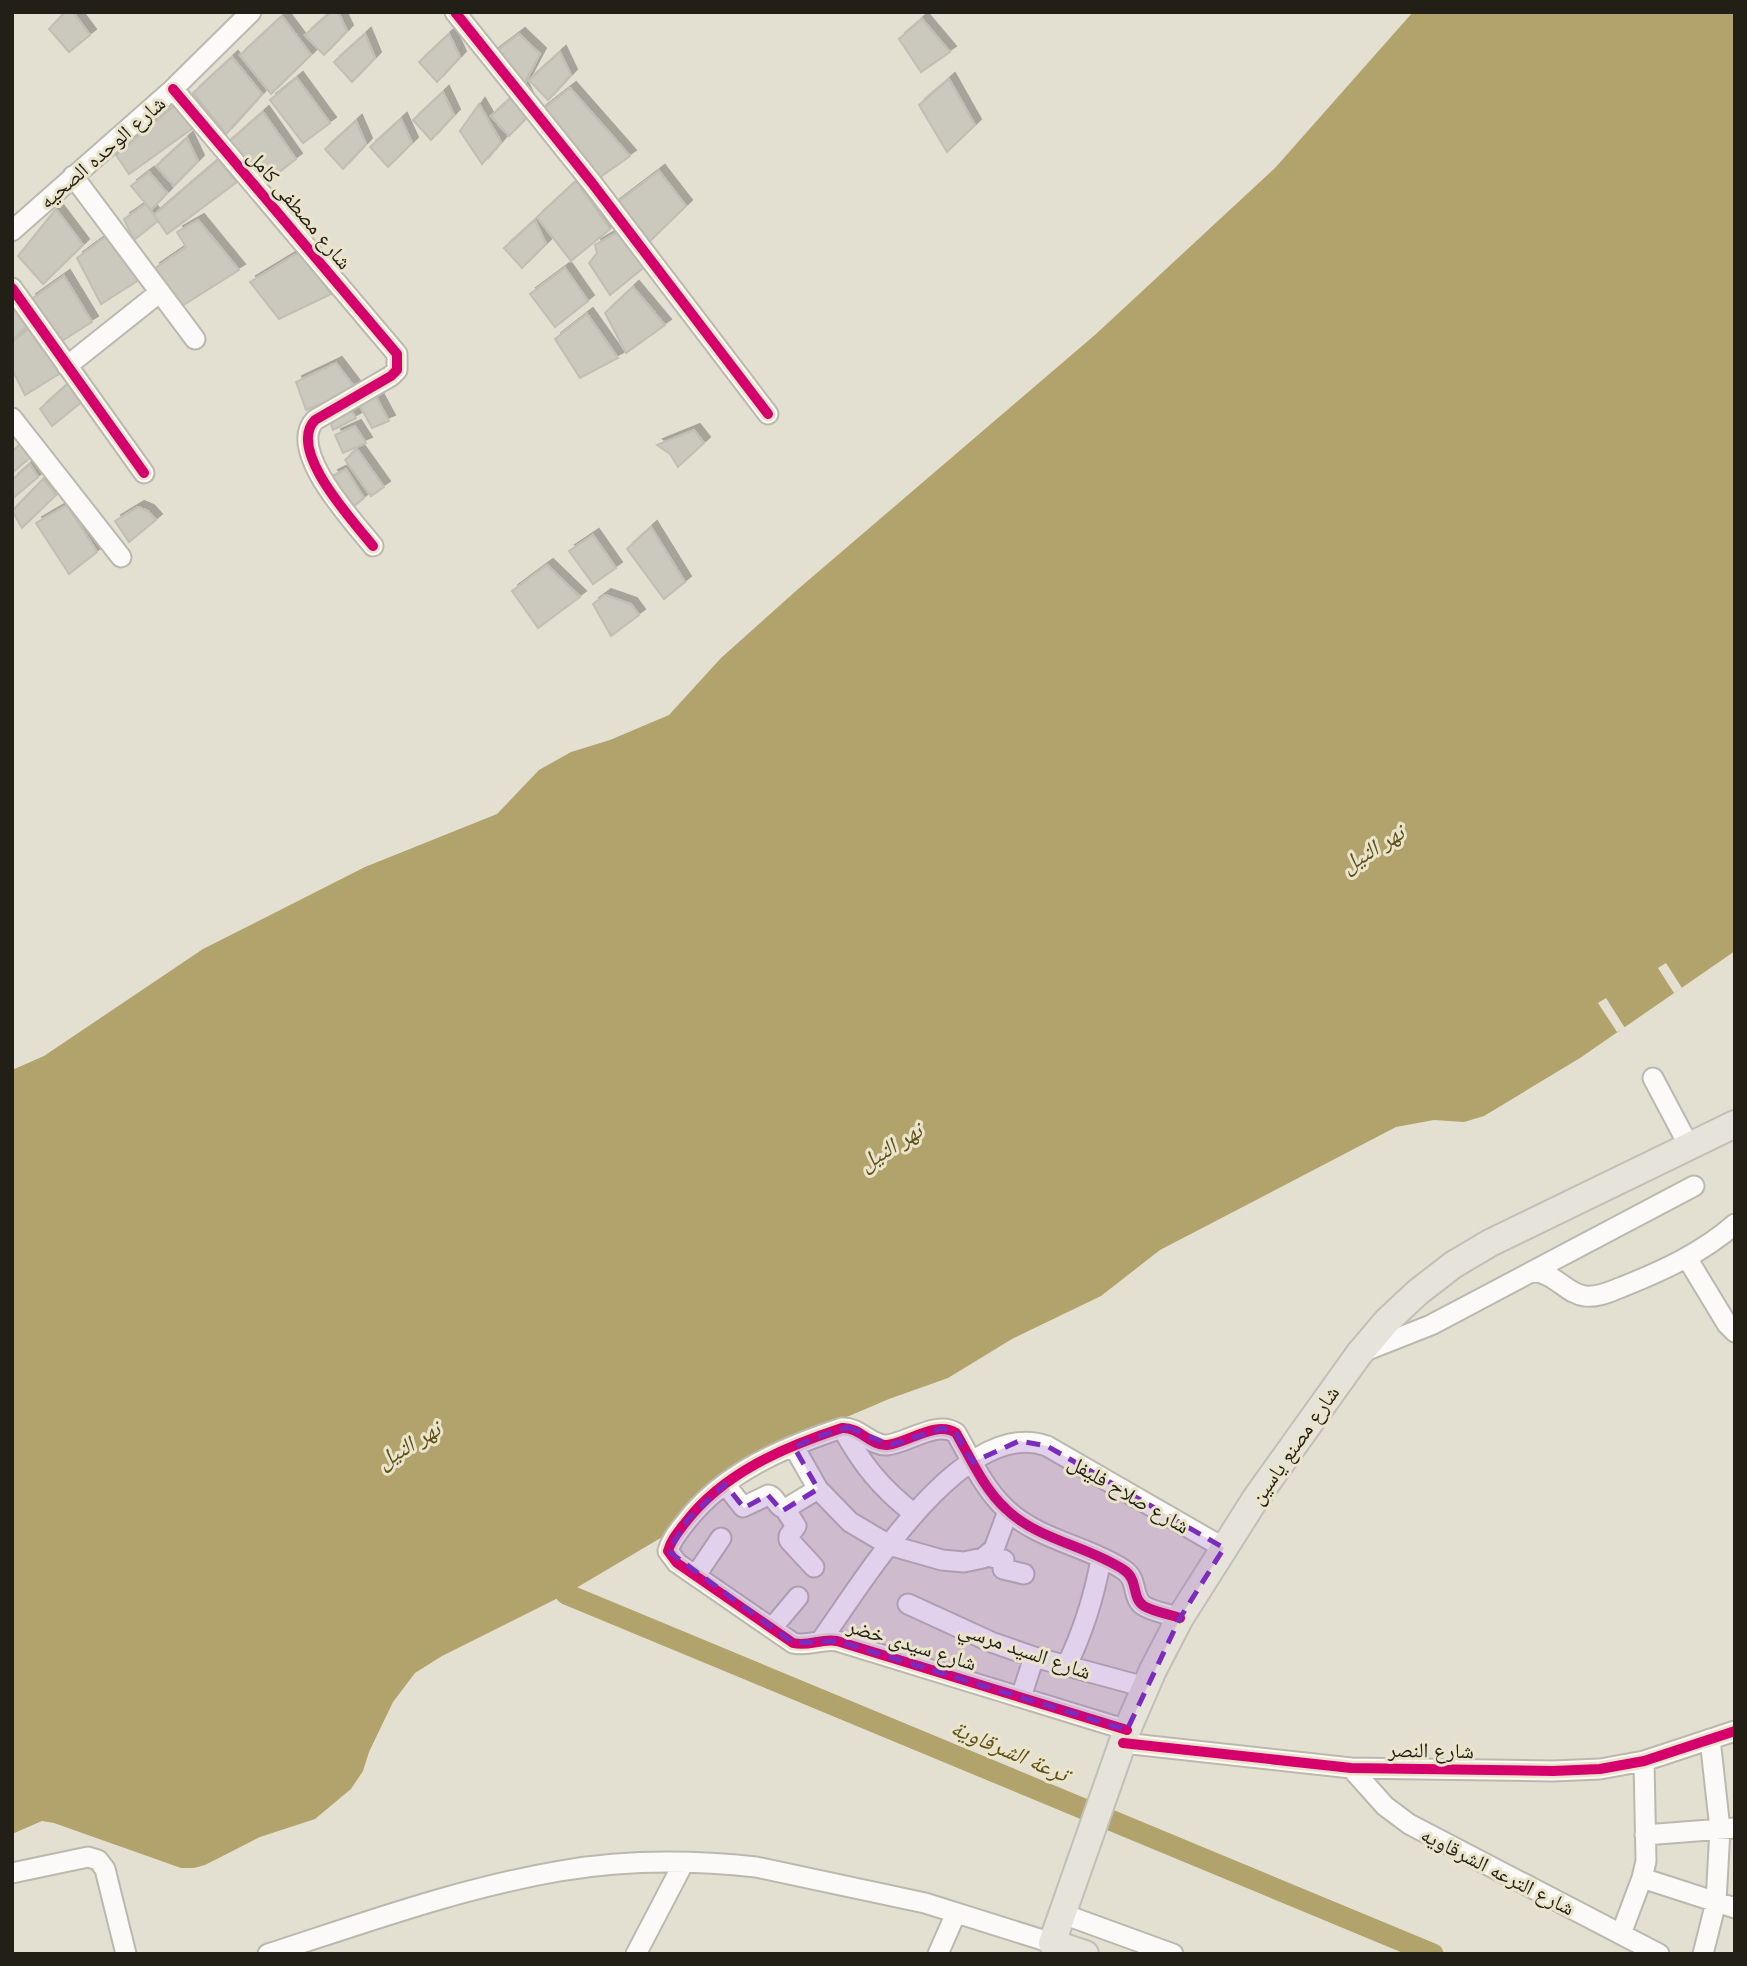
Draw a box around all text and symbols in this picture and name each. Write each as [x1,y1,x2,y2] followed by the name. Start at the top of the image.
[33,90,171,214] street label: شارع الوحده الصحيه
[242,143,358,275] street label: شارع مصطفى كامل
[1335,816,1412,880] water label: نهر النيل
[853,1114,930,1178] water label: نهر النيل
[1243,1380,1345,1510] street label: شارع مصنع ياسين
[371,1412,448,1475] water label: نهر النيل
[1063,1448,1195,1540] street label: شارع صلاح فليفل
[843,1611,980,1676] street label: شارع سيدى خضر
[954,1615,1095,1688] street label: شارع السيد مرسي
[947,1712,1078,1790] water label: ترعة الشرقاوية
[1387,1736,1474,1764] street label: شارع النصر
[1417,1821,1579,1921] street label: شارع الترعه الشرقاويه

